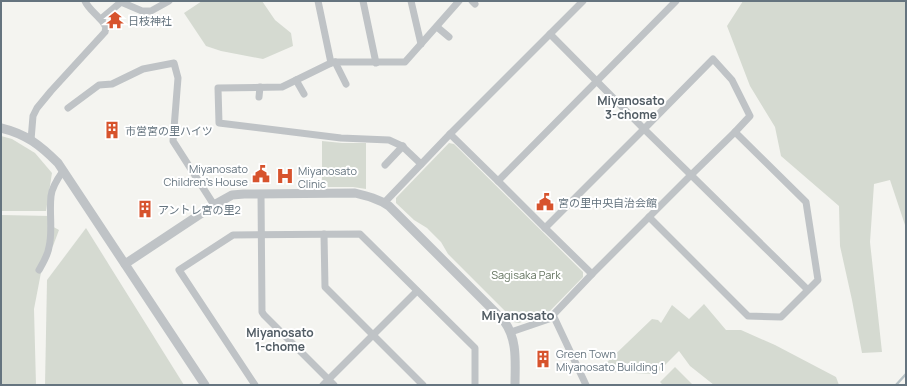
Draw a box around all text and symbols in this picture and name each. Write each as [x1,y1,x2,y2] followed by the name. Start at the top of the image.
[105,10,125,30] temple icon: 日枝神社
[128,13,172,28] place label: 日枝神社
[597,92,665,123] district label: Miyanosato 3-chome
[102,120,122,140] building icon: 市営宮の里ハイツ
[125,123,213,138] place label: 市営宮の里ハイツ
[163,161,249,189] place label: Miyanosato Children's House
[298,163,358,191] place label: Miyanosato Clinic
[251,164,271,184] public building icon: Miyanosato Children's House
[275,166,295,186] hospital icon: Miyanosato Clinic
[535,192,555,212] public building icon: 宮の里中央自治会館
[558,195,657,210] place label: 宮の里中央自治会館
[135,199,155,219] building icon: アントレ宮の里2
[158,202,241,217] place label: アントレ宮の里2
[491,267,561,282] park label: Sagisaka Park
[482,306,555,324] district label: Miyanosato
[246,324,314,355] district label: Miyanosato 1-chome
[556,346,664,374] place label: Green Town Miyanosato Building 1
[533,349,553,369] building icon: Green Town Miyanosato Building 1

